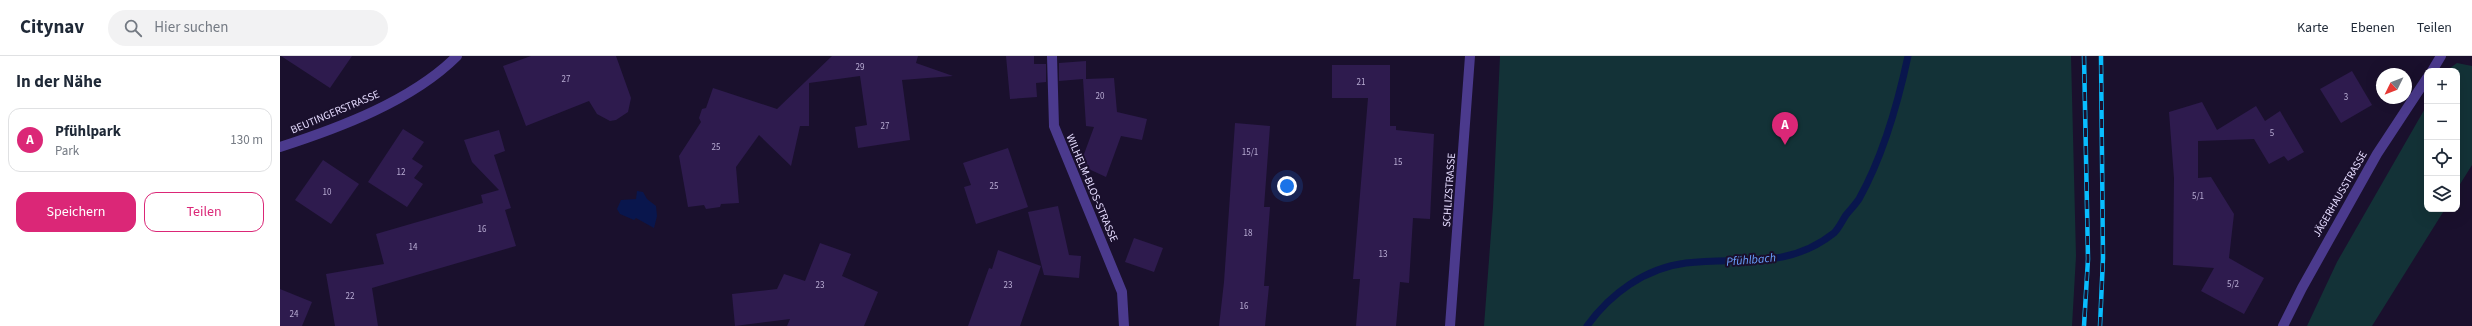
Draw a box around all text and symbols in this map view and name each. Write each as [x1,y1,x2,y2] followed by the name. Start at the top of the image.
[108,10,388,46] search box
[20,14,84,41] text: Citynav
[122,17,144,39] icon: search
[154,17,229,38] text: Hier suchen
[2297,18,2329,38] text: Karte
[2351,18,2395,38] text: Ebenen
[2417,18,2452,38] text: Teilen
[856,61,865,74] house number: 29
[2376,68,2412,104] north arrow
[2424,68,2460,212] map controls
[2424,68,2460,104] button: +
[16,70,102,94] text: In der Nähe
[562,73,571,86] house number: 27
[1357,76,1365,89] house number: 21
[288,86,382,137] street label: BEUTINGERSTRASSE
[1096,90,1105,103] house number: 20
[2344,91,2349,104] house number: 3
[2424,104,2460,140] button: −
[1772,112,1798,145] pin: A
[881,120,890,133] house number: 27
[55,121,121,142] text: Pfühlpark
[2270,127,2275,140] house number: 5
[26,131,34,149] text: A
[230,131,263,149] text: 130 m
[1062,132,1122,244] street label: WILHELM-BLOS-STRASSE
[2424,140,2460,176] button: locate
[712,141,721,154] house number: 25
[55,142,79,160] text: Park
[1242,146,1258,159] house number: 15/1
[2309,148,2371,240] street label: JÄGERHAUSSTRASSE
[1439,152,1459,228] street label: SCHLIZSTRASSE
[1394,156,1403,169] house number: 15
[397,166,406,179] house number: 12
[1277,176,1297,196] your location
[2424,176,2460,212] button: layers
[990,180,999,193] house number: 25
[323,186,332,199] house number: 10
[2192,190,2204,203] house number: 5/1
[16,192,136,232] button: Speichern
[144,192,264,232] button: Teilen
[478,223,487,236] house number: 16
[1244,227,1253,240] house number: 18
[409,241,418,254] house number: 14
[1379,248,1388,261] house number: 13
[1725,249,1777,271] water label: Pfühlbach
[2227,278,2240,291] house number: 5/2
[816,279,825,292] house number: 23
[1004,279,1013,292] house number: 23
[346,290,355,303] house number: 22
[1240,300,1249,313] house number: 16
[290,308,299,321] house number: 24

